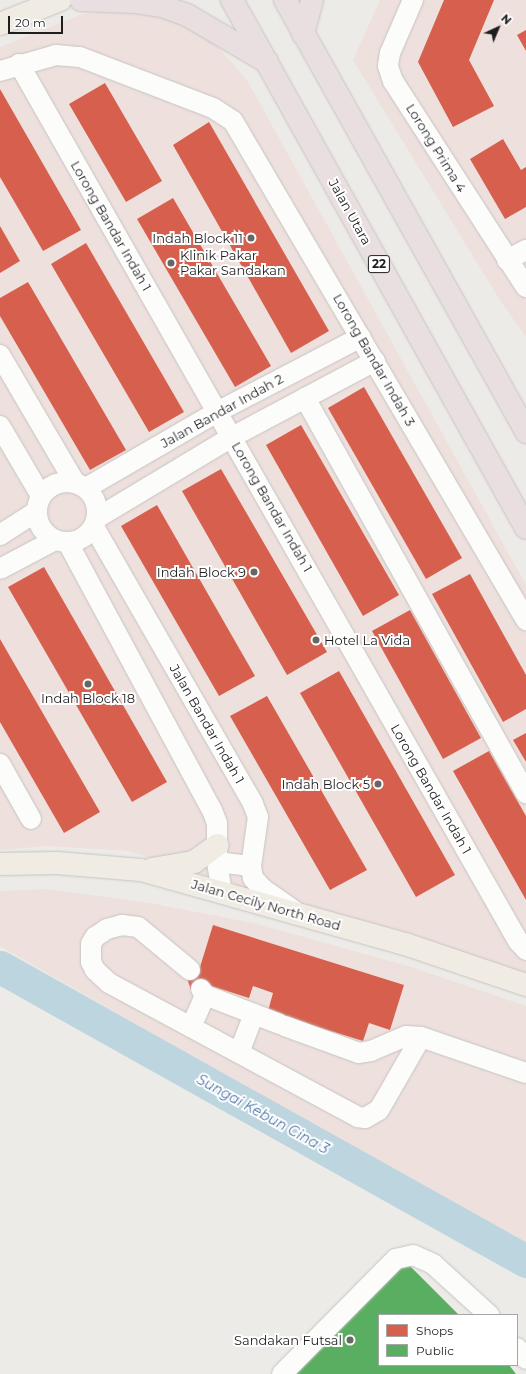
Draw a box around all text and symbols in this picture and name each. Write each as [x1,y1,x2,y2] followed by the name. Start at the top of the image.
[10,8,65,34] scale bar
[478,8,518,48] north arrow
[498,11,514,27] text: N
[15,15,46,30] text: 20 m
[403,101,469,195] street label: Lorong Prima 4
[67,158,155,294] street label: Lorong Bandar Indah 1
[326,176,374,248] street label: Jalan Utara
[152,230,243,246] place label: Indah Block 11
[246,233,256,243] marker: Indah Block 11
[180,248,286,279] place label: Klinik Pakar Pakar Sandakan
[367,254,391,274] road number: 22
[165,257,177,269] marker: Klinik Pakar Pakar Sandakan
[330,291,418,429] street label: Lorong Bandar Indah 3
[158,371,286,451] street label: Jalan Bandar Indah 2
[228,439,316,575] street label: Lorong Bandar Indah 1
[157,564,246,580] place label: Indah Block 9
[249,567,259,577] marker: Indah Block 9
[324,632,410,648] place label: Hotel La Vida
[311,635,321,645] marker: Hotel La Vida
[166,662,248,786] street label: Jalan Bandar Indah 1
[83,679,93,689] marker: Indah Block 18
[41,690,135,706] place label: Indah Block 18
[387,721,475,857] street label: Lorong Bandar Indah 1
[281,776,370,792] place label: Indah Block 5
[373,779,383,789] marker: Indah Block 5
[190,876,342,934] street label: Jalan Cecily North Road
[194,1071,332,1157] water label: Sungai Kebun Cina 3
[378,1314,518,1366] legend
[416,1323,453,1338] text: Shops
[234,1332,342,1348] place label: Sandakan Futsal
[345,1335,355,1345] marker: Sandakan Futsal
[416,1343,454,1358] text: Public

